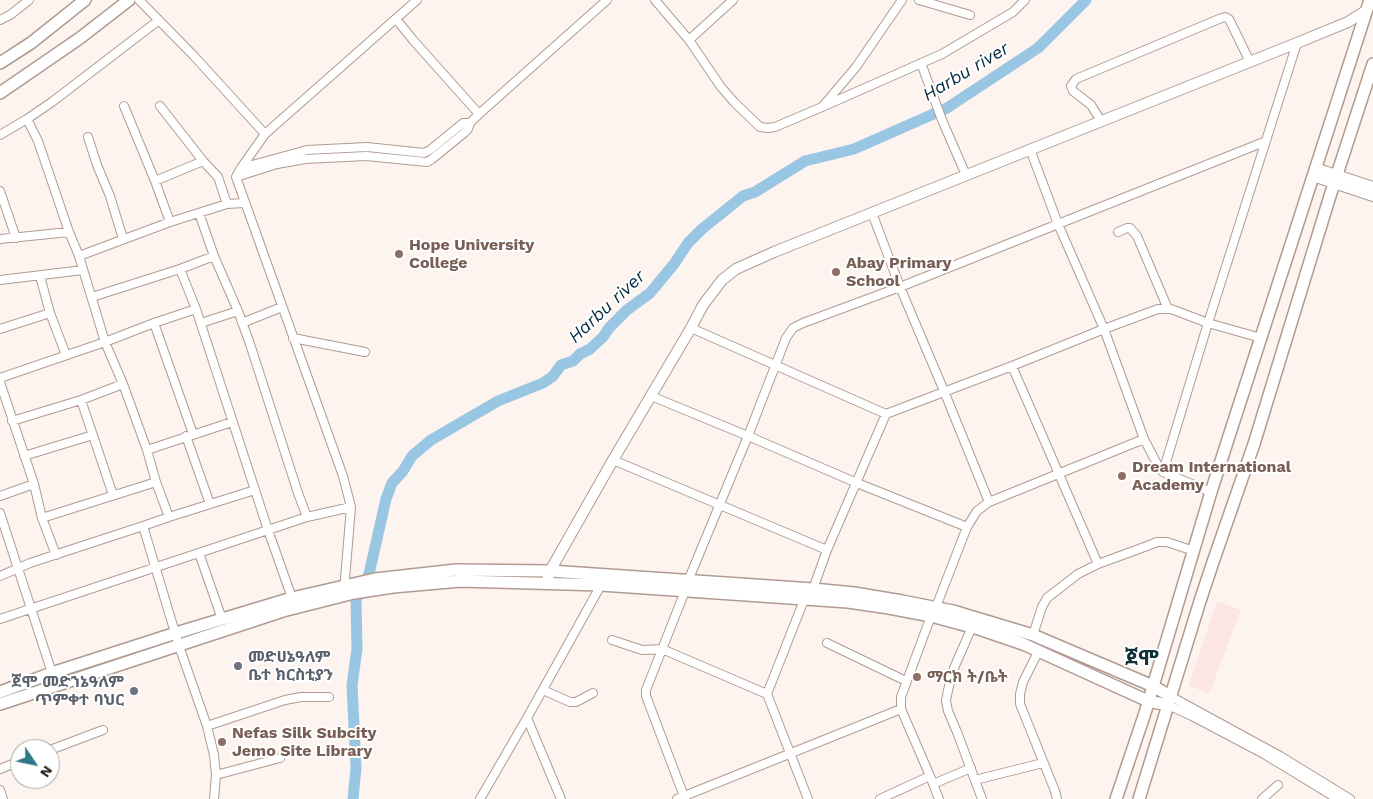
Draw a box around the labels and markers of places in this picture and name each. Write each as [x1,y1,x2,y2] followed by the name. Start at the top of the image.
[409,235,534,273] place label: Hope University College
[393,248,405,260] marker: Hope University College
[846,253,952,291] place label: Abay Primary School
[830,266,842,278] marker: Abay Primary School
[1132,457,1291,495] place label: Dream International Academy
[1116,470,1128,482] marker: Dream International Academy
[248,647,333,685] place label: መድሀኔዓለም ቤተ ክርስቲያን
[232,660,244,672] marker: መድሀኔዓለም ቤተ ክርስቲያን
[927,667,1008,687] place label: ማርክ ት/ቤት
[911,671,923,683] marker: ማርክ ት/ቤት
[12,672,124,710] place label: ጀሞ መድኀኔዓለም ጥምቀተ ባህር
[128,685,140,697] marker: ጀሞ መድኀኔዓለም ጥምቀተ ባህር
[232,723,377,761] place label: Nefas Silk Subcity Jemo Site Library
[216,736,228,748] marker: Nefas Silk Subcity Jemo Site Library

